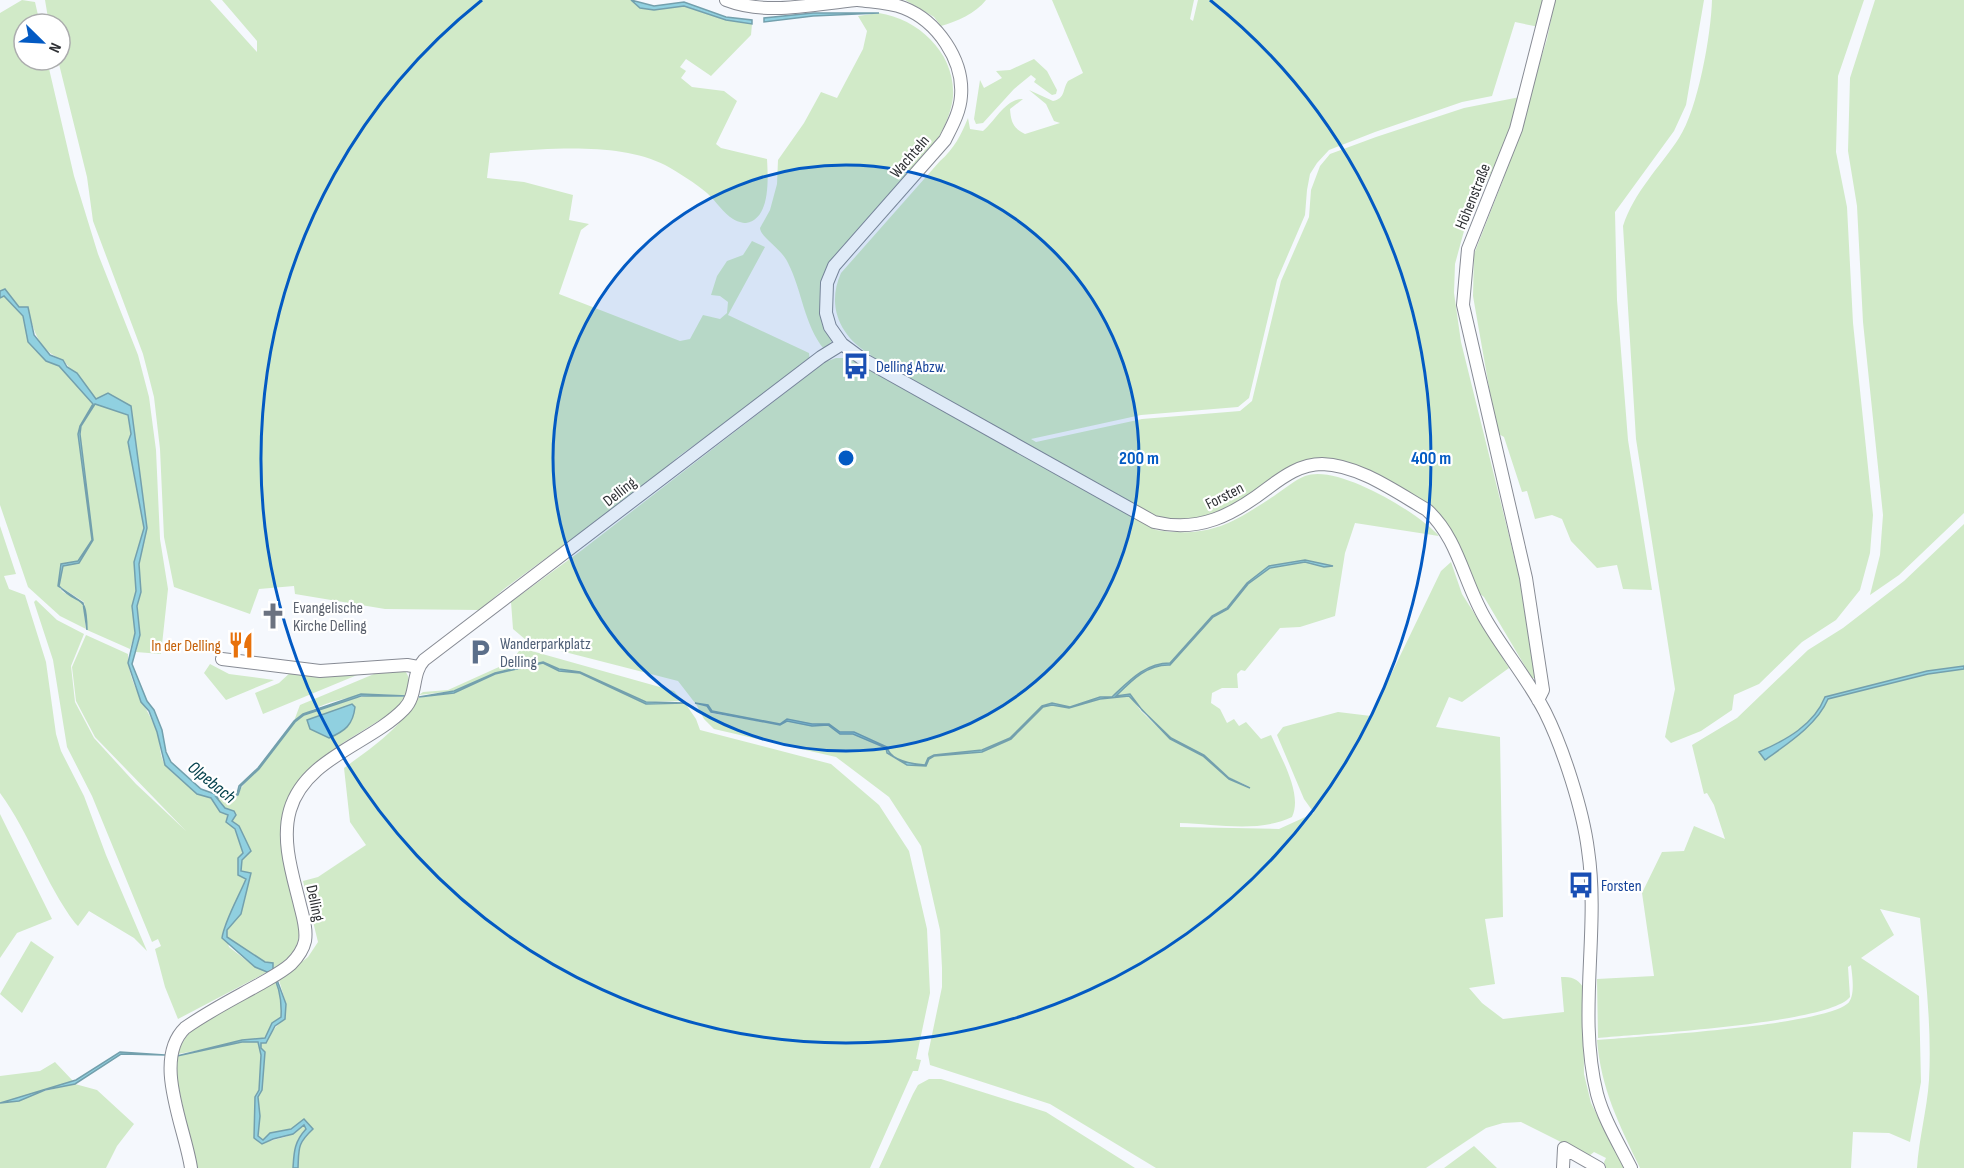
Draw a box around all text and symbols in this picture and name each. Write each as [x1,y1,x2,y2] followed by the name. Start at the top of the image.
[12,12,72,72] north arrow
[44,40,65,55] text: N
[886,132,934,182] street label: Wachteln
[1452,161,1495,232] street label: Höhenstraße
[841,351,871,381] bus stop icon: Delling Abzw.
[876,358,946,377] place label: Delling Abzw.
[836,448,856,468] centre of rings
[1119,448,1159,469] text: 200 m
[1411,448,1451,469] text: 400 m
[600,473,640,511] street label: Delling
[1202,479,1247,514] street label: Forsten
[293,599,367,636] place label: Evangelische Kirche Delling
[258,601,288,631] church icon: Evangelische Kirche Delling
[226,630,256,660] restaurant icon: In der Delling
[500,635,591,672] place label: Wanderparkplatz Delling
[151,637,221,656] place label: In der Delling
[465,637,495,667] parking icon: Wanderparkplatz Delling
[184,757,240,808] water label: Olpebach
[1566,870,1596,900] bus stop icon: Forsten
[1601,877,1642,896] place label: Forsten
[301,883,328,923] street label: Delling

